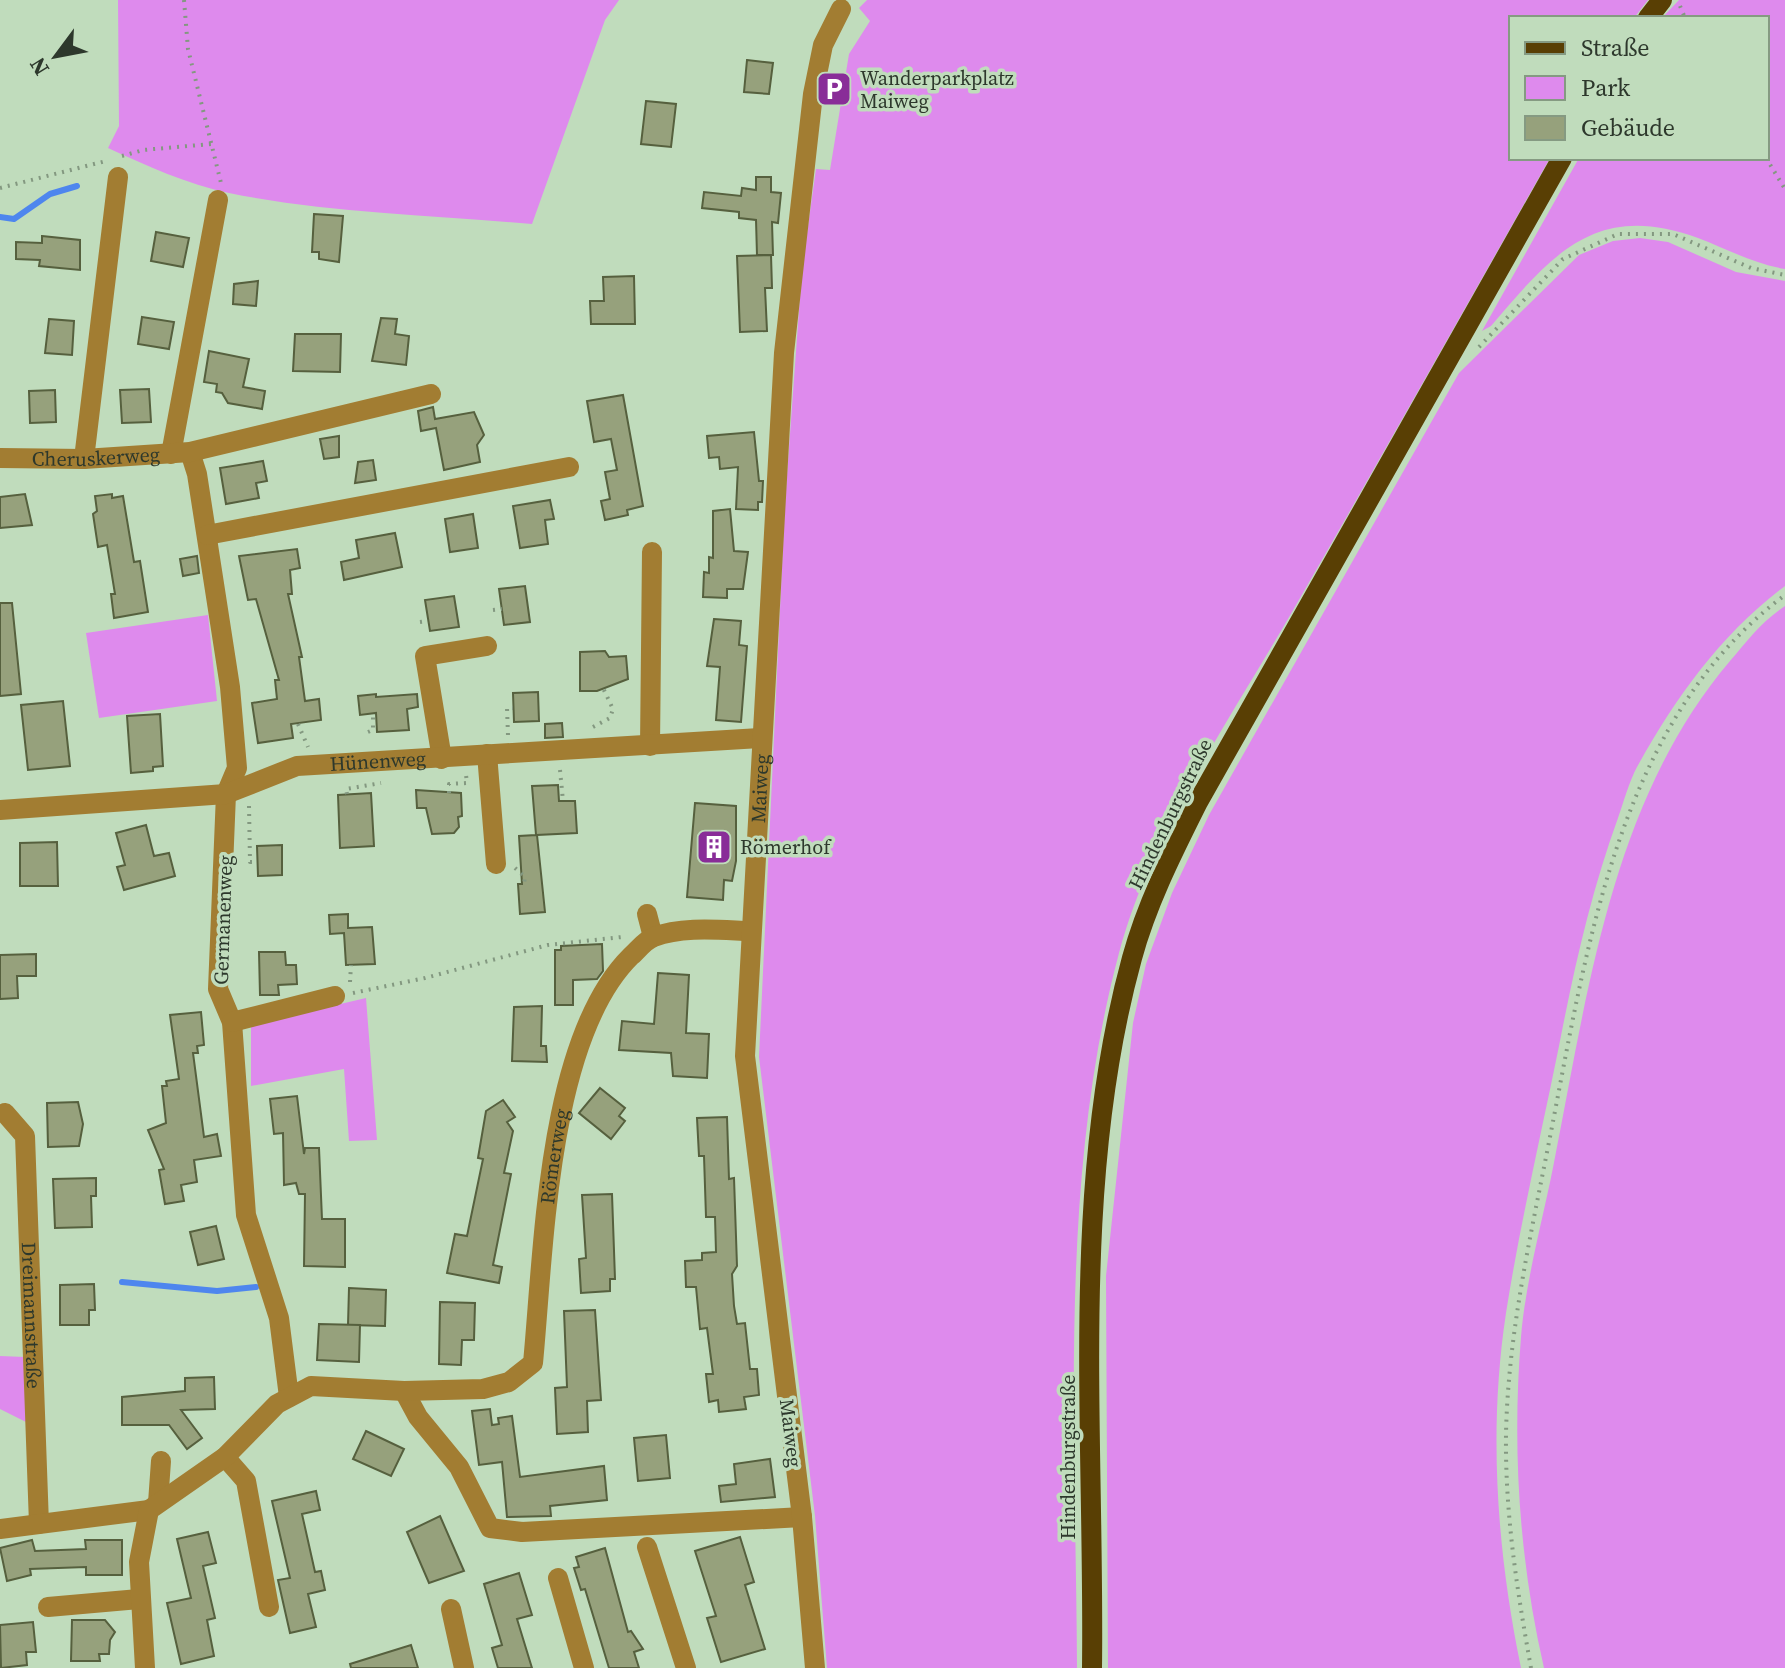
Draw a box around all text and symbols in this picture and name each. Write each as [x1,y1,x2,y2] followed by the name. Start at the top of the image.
[16,16,96,96] north arrow
[1509,16,1769,160] legend
[1581,31,1649,64] text: Straße
[22,52,56,81] text: N
[860,64,1014,115] place label: Wanderparkplatz Maiweg
[815,70,853,108] parking icon: Wanderparkplatz Maiweg
[1581,71,1631,104] text: Park
[1581,111,1675,144] text: Gebäude
[32,440,161,473] street label: Cheruskerweg
[1121,734,1219,894] street label: Hindenburgstraße
[329,744,427,778] street label: Hünenweg
[744,753,776,824] street label: Maiweg
[695,828,733,866] building icon: Römerhof
[740,833,832,861] place label: Römerhof
[207,855,239,985] street label: Germanenweg
[533,1106,576,1206] street label: Römerweg
[15,1242,48,1389] street label: Dreimannstraße
[1054,1375,1082,1539] street label: Hindenburgstraße
[773,1397,809,1469] street label: Maiweg

